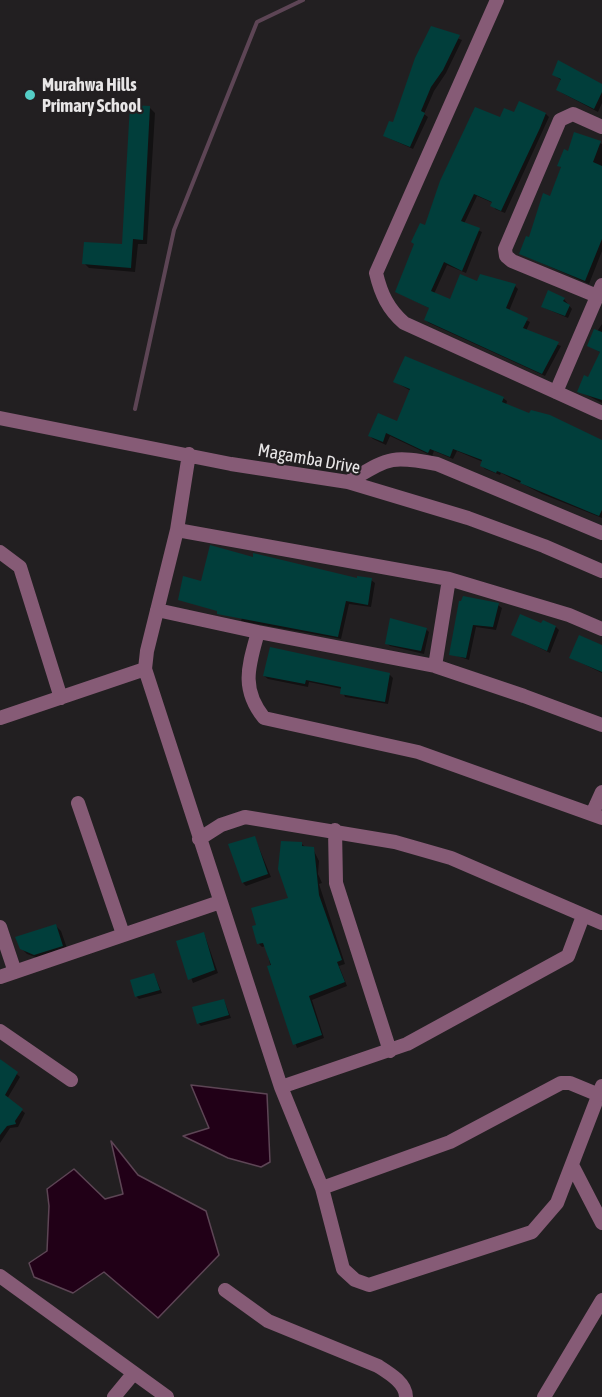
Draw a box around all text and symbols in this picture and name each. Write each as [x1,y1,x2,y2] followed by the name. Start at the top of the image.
[42,74,141,116] place label: Murahwa Hills Primary School
[23,88,37,102] marker: Murahwa Hills Primary School
[256,439,362,479] street label: Magamba Drive

